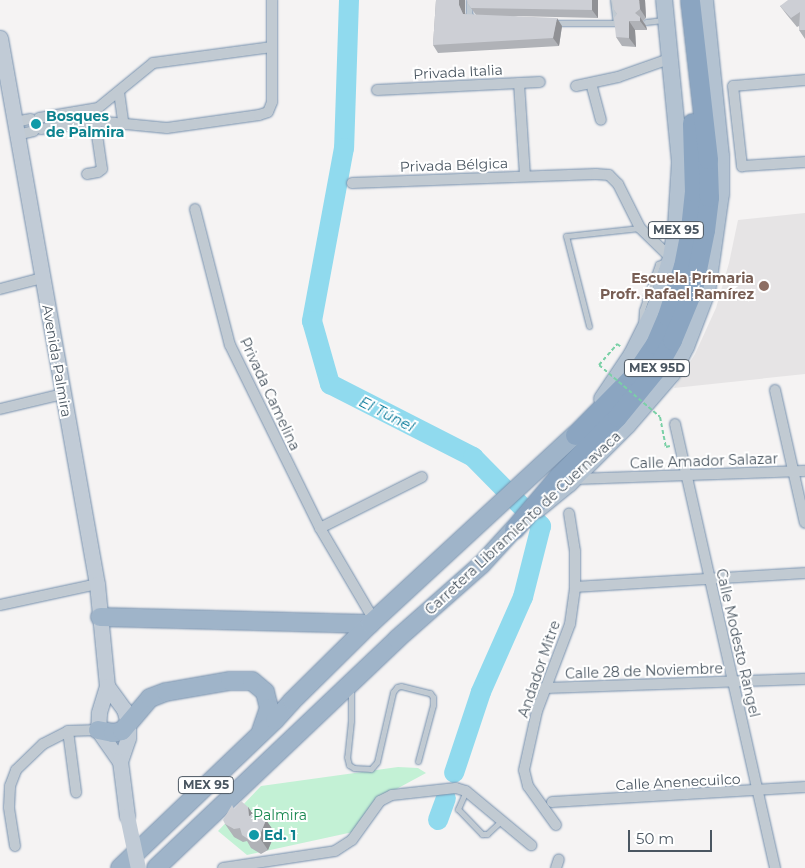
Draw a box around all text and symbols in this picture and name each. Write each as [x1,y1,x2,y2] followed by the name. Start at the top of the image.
[413,61,503,83] street label: Privada Italia
[46,108,124,140] place label: Bosques de Palmira
[30,118,42,130] marker: Bosques de Palmira
[400,155,508,175] street label: Privada Bélgica
[647,220,705,240] road number: MEX 95
[600,270,754,302] place label: Escuela Primaria Profr. Rafael Ramírez
[758,280,770,292] marker: Escuela Primaria Profr. Rafael Ramírez
[39,303,75,419] street label: Avenida Palmira
[236,335,304,453] street label: Privada Camelina
[623,358,691,378] road number: MEX 95D
[356,392,418,436] water label: El Túnel
[422,428,624,618] street label: Carretera Libramiento de Cuernavaca
[630,450,778,472] street label: Calle Amador Salazar
[713,567,763,719] street label: Calle Modesto Rangel
[515,618,563,720] street label: Andador Mitre
[565,660,723,682] street label: Calle 28 de Noviembre
[615,770,741,794] street label: Calle Anenecuilco
[177,776,235,794] road number: MEX 95
[253,807,307,823] park label: Palmira
[630,820,714,852] scale bar
[264,827,296,843] place label: Ed. 1
[248,829,260,841] marker: Ed. 1
[636,829,674,848] text: 50 m

